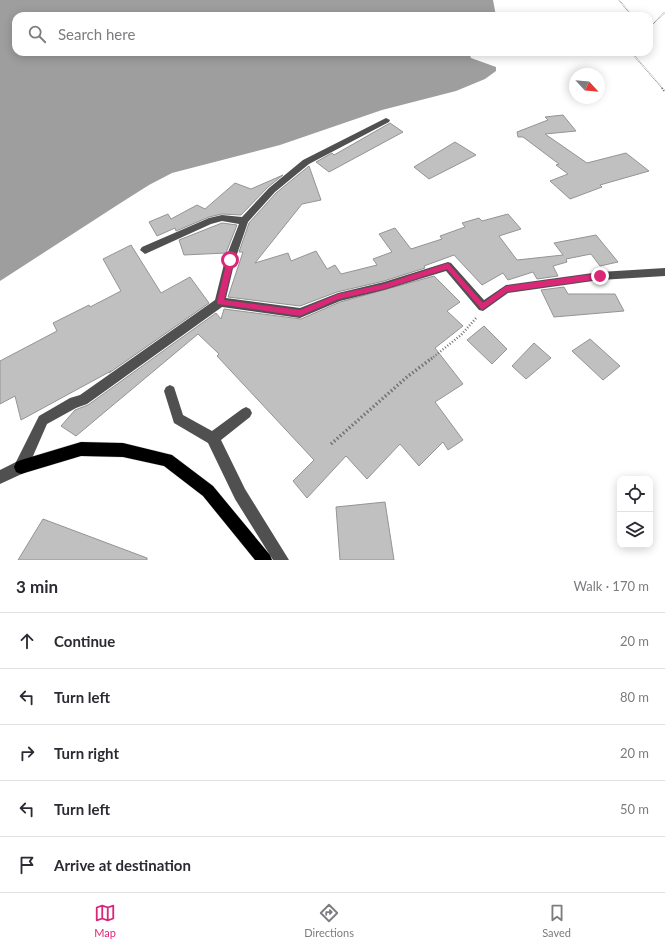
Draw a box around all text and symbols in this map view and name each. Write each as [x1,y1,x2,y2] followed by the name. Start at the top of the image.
[12,12,653,56] search box
[26,23,48,45] icon: search
[58,25,135,43] text: Search here
[569,68,605,104] north arrow
[221,251,239,269] route start
[591,267,609,285] route end
[617,476,653,548] map controls
[617,476,653,512] button: locate
[617,512,653,548] button: layers
[16,576,58,597] text: 3 min
[573,578,649,594] text: Walk · 170 m
[16,630,38,652] icon: ahead
[54,632,115,650] text: Continue
[620,633,649,649] text: 20 m
[16,686,38,708] icon: left
[54,688,110,706] text: Turn left
[620,689,649,705] text: 80 m
[16,742,38,764] icon: right
[54,744,119,762] text: Turn right
[620,745,649,761] text: 20 m
[16,798,38,820] icon: left
[54,800,110,818] text: Turn left
[620,801,649,817] text: 50 m
[16,854,38,876] icon: arrive
[54,856,191,874] text: Arrive at destination
[94,902,116,939] tab: Map
[304,902,354,939] tab: Directions
[542,902,571,939] tab: Saved

